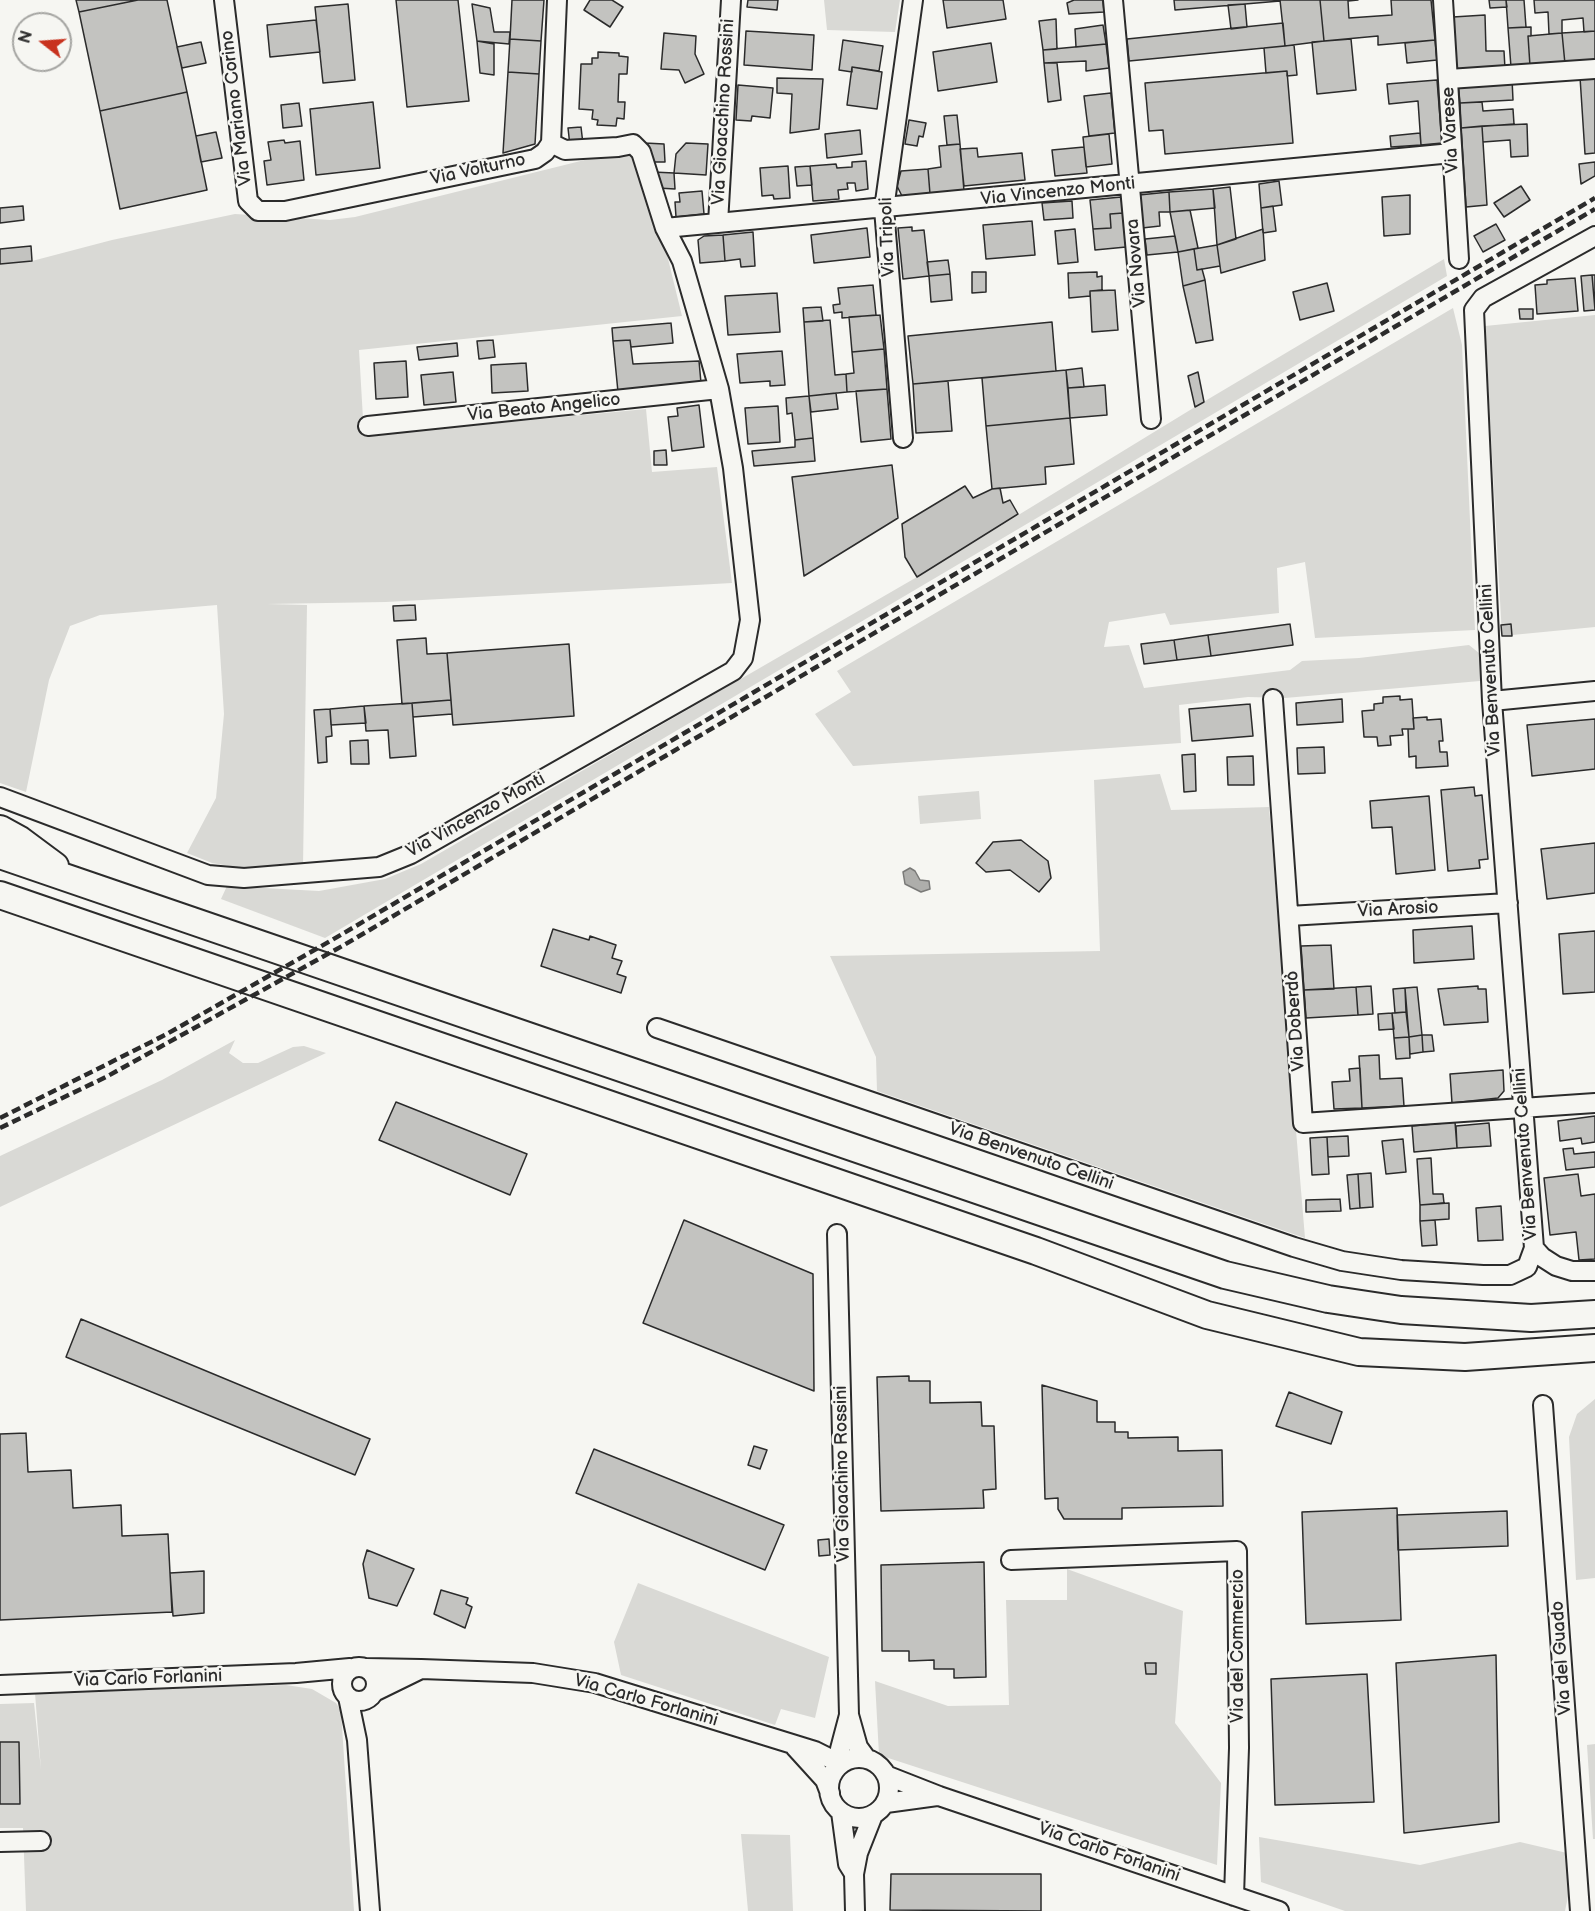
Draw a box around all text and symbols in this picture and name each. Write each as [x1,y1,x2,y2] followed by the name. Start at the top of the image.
[12,12,72,72] north arrow
[708,18,740,206] street label: Via Gioacchino Rossini
[15,29,37,46] text: N
[217,29,257,187] street label: Via Mariano Corino
[1438,86,1464,174] street label: Via Varese
[428,149,528,191] street label: Via Volturno
[980,173,1136,211] street label: Via Vincenzo Monti
[876,197,900,277] street label: Via Tripoli
[1122,218,1152,308] street label: Via Novara
[466,389,622,427] street label: Via Beato Angelico
[1476,583,1506,757] street label: Via Benvenuto Cellini
[403,769,549,863] street label: Via Vincenzo Monti
[1357,897,1439,923] street label: Via Arosio
[1282,970,1310,1072] street label: Via Doberdò
[1509,1067,1543,1241] street label: Via Benvenuto Cellini
[946,1119,1116,1195] street label: Via Benvenuto Cellini
[831,1385,855,1563] street label: Via Gioachino Rossini
[1227,1569,1249,1723] street label: Via del Commercio
[1547,1600,1577,1716] street label: Via del Guado
[73,1666,223,1692] street label: Via Carlo Forlanini
[572,1670,720,1732] street label: Via Carlo Forlanini
[1035,1819,1183,1887] street label: Via Carlo Forlanini

